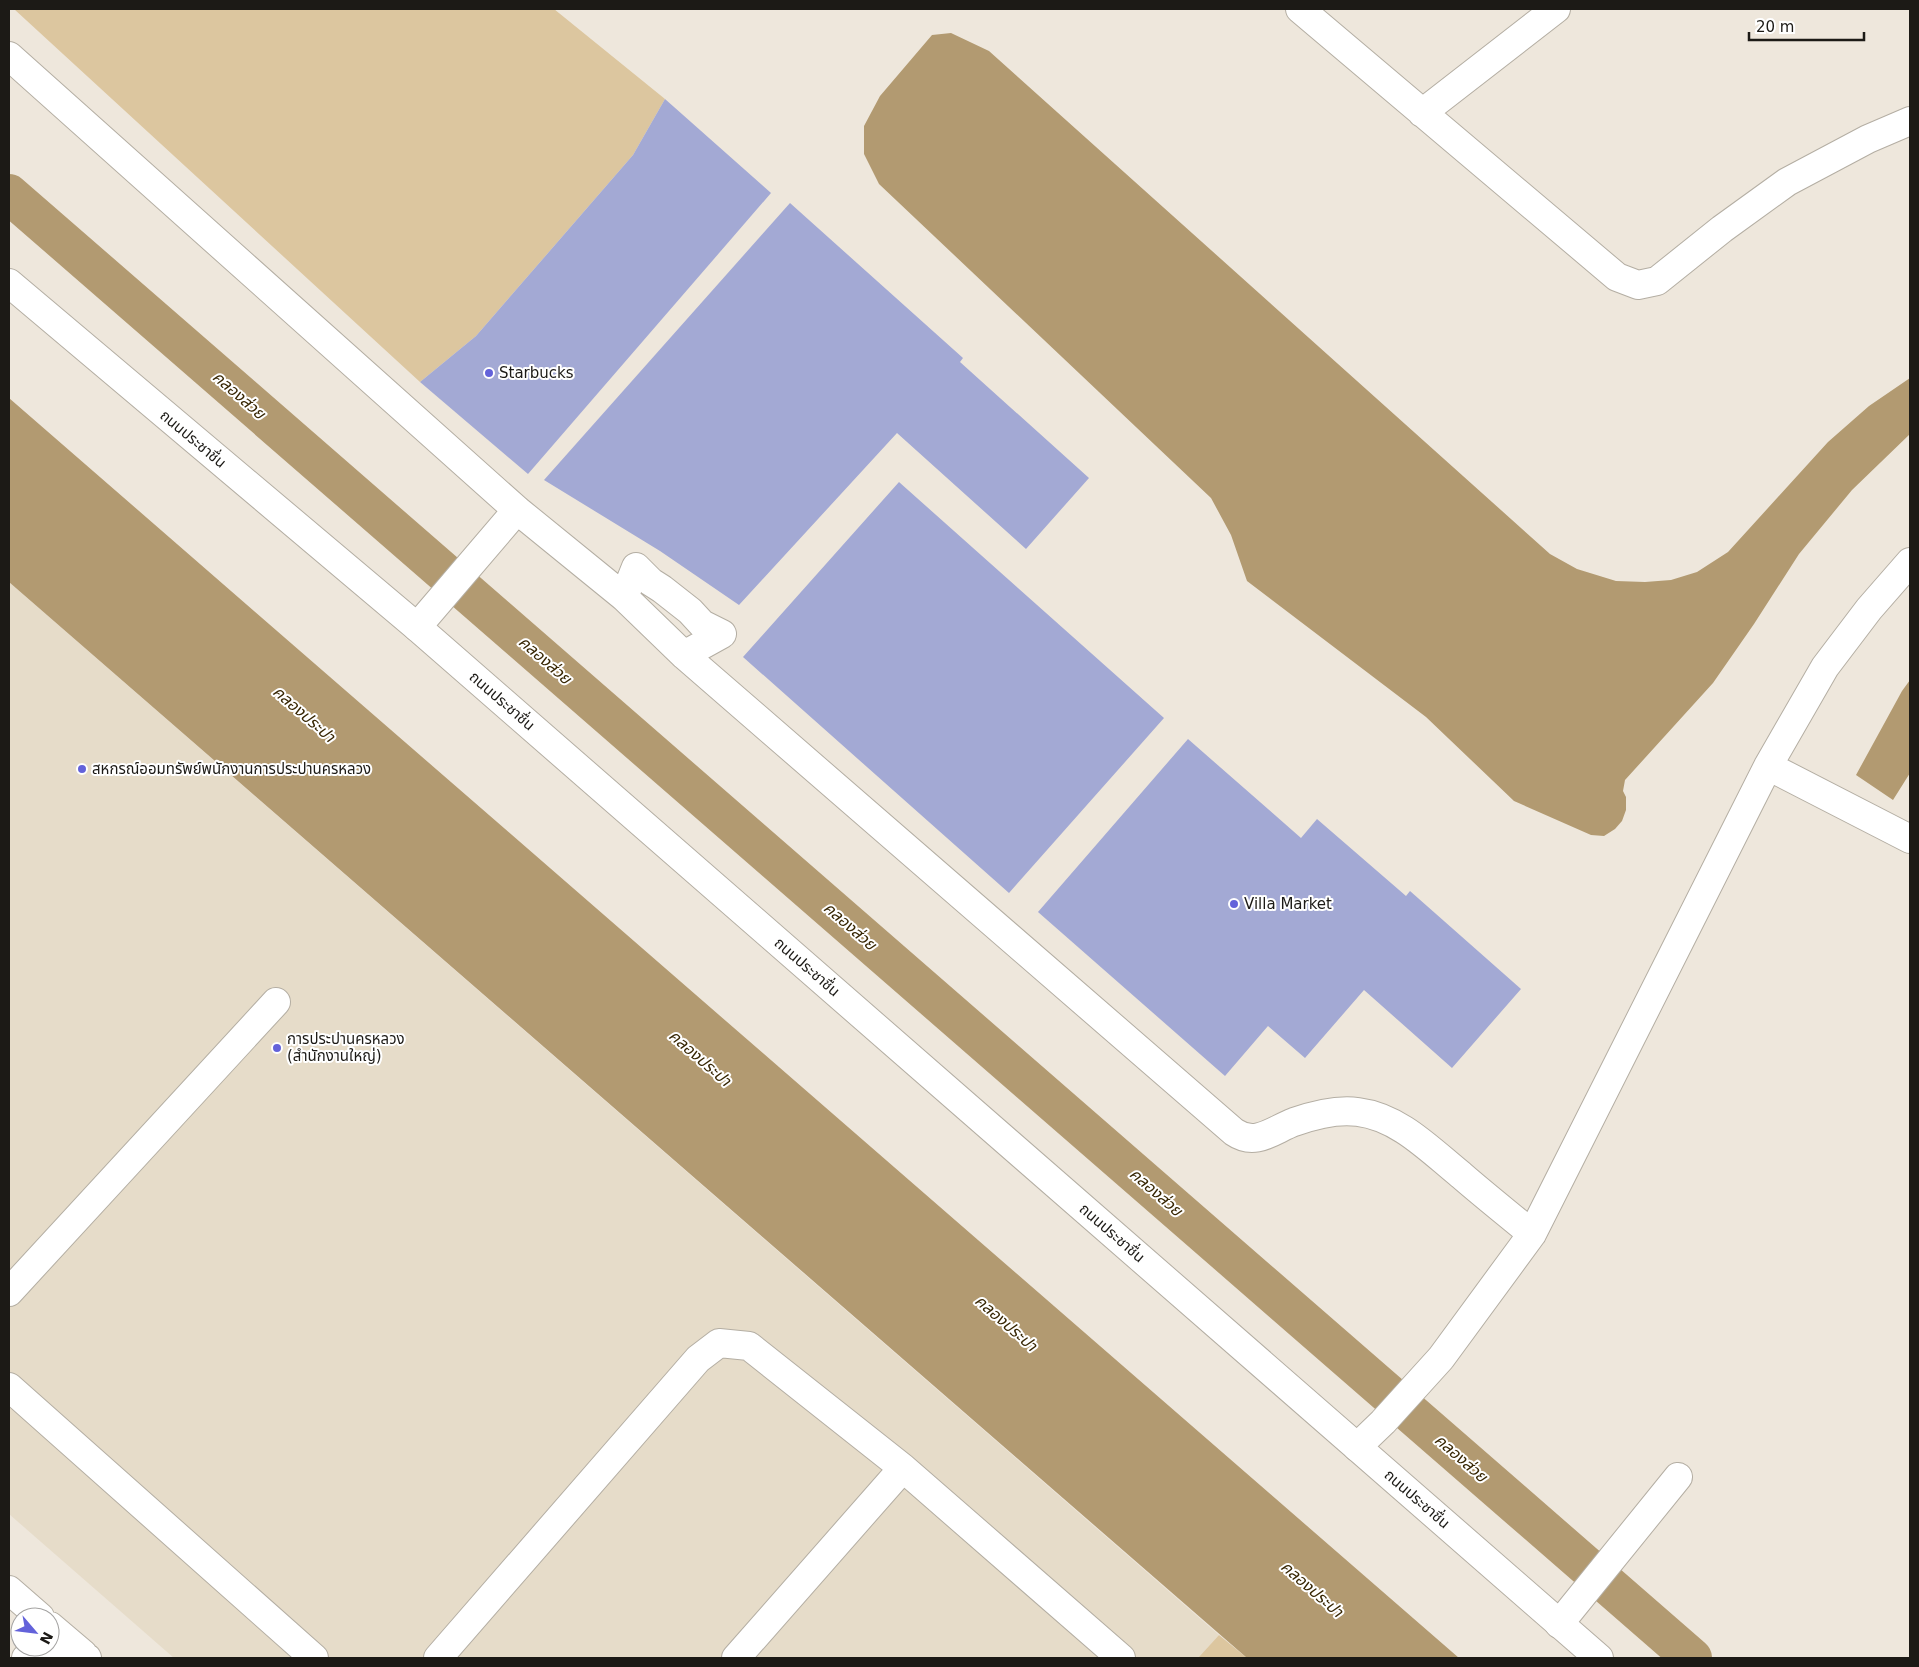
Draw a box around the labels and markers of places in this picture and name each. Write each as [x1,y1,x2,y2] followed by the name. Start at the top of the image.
[499,364,574,382] place label: Starbucks
[483,367,495,379] marker: Starbucks
[92,760,371,778] place label: สหกรณ์ออมทรัพย์พนักงานการประปานครหลวง
[76,763,88,775] marker: สหกรณ์ออมทรัพย์พนักงานการประปานครหลวง
[1244,895,1332,913] place label: Villa Market
[1228,898,1240,910] marker: Villa Market
[287,1030,405,1065] place label: การประปานครหลวง (สำนักงานใหญ่)
[271,1042,283,1054] marker: การประปานครหลวง (สำนักงานใหญ่)

